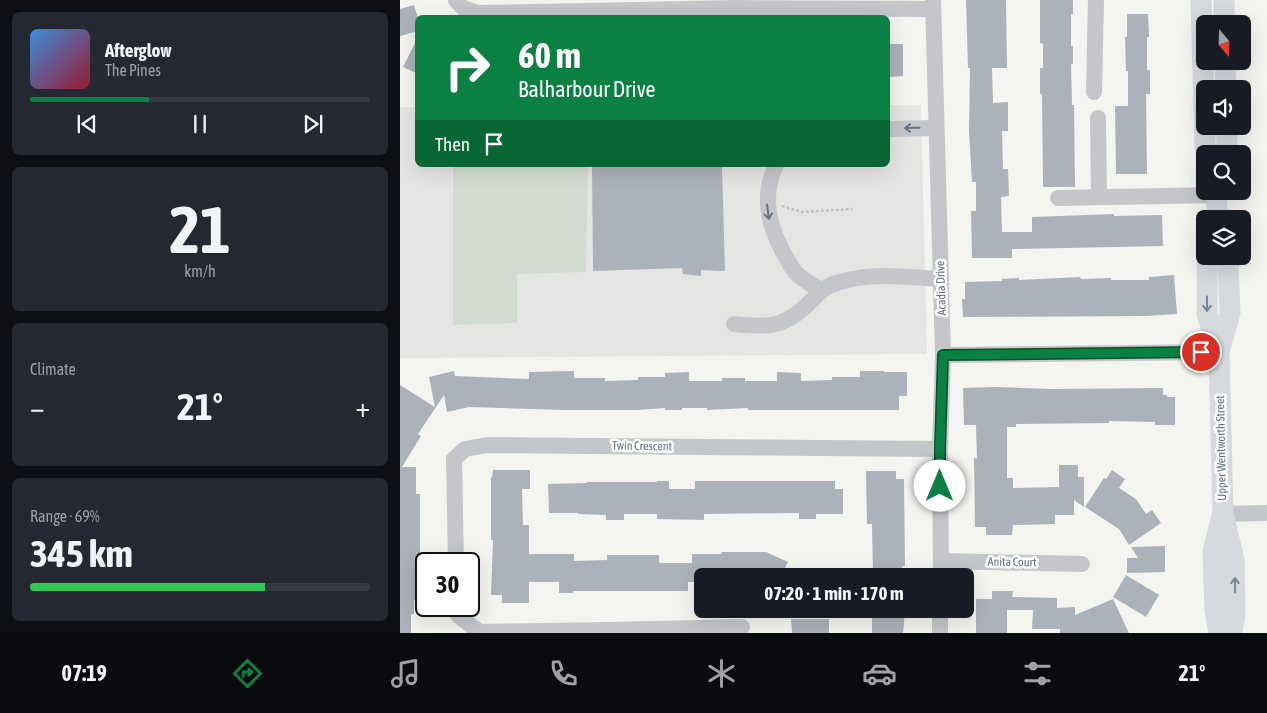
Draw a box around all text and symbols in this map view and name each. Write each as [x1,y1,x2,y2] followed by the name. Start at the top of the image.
[1196,15,1251,70] north arrow
[1196,15,1251,265] map controls
[435,35,500,100] icon: right
[518,35,581,75] text: 60 m
[105,39,172,61] text: Afterglow
[105,61,161,79] text: The Pines
[518,76,655,102] text: Balharbour Drive
[1196,80,1251,135] button: sound
[73,110,101,138] icon: previous
[186,110,214,138] icon: pause
[299,110,327,138] icon: next
[904,124,920,133] one-way arrow
[480,130,508,158] icon: arrive
[435,133,470,155] text: Then
[1196,145,1251,200] button: search
[169,192,231,267] text: 21
[763,204,773,220] one-way arrow
[1196,210,1251,265] button: layers
[933,260,949,316] street label: Acadia Drive
[184,262,216,280] text: km/h
[1202,296,1212,312] one-way arrow
[1180,331,1222,373] pin
[1187,338,1215,366] icon: arrive
[30,360,76,378] text: Climate
[177,385,223,428] text: 21°
[30,391,45,423] text: −
[355,391,370,423] text: +
[1213,395,1229,501] street label: Upper Wentworth Street
[612,438,673,454] street label: Twin Crescent
[913,459,965,511] position arrow
[30,507,100,525] text: Range · 69%
[30,532,133,575] text: 345 km
[415,552,480,617] speed limit sign: 30
[987,555,1037,569] street label: Anita Court
[1230,577,1240,593] one-way arrow
[764,582,904,604] text: 07:20 · 1 min · 170 m
[230,656,265,691] icon: directions
[388,656,423,691] icon: music
[546,656,581,691] icon: phone
[704,656,739,691] icon: climate
[862,656,897,691] icon: car
[1020,656,1055,691] icon: filters
[62,660,107,686] text: 07:19
[1179,660,1205,686] text: 21°

